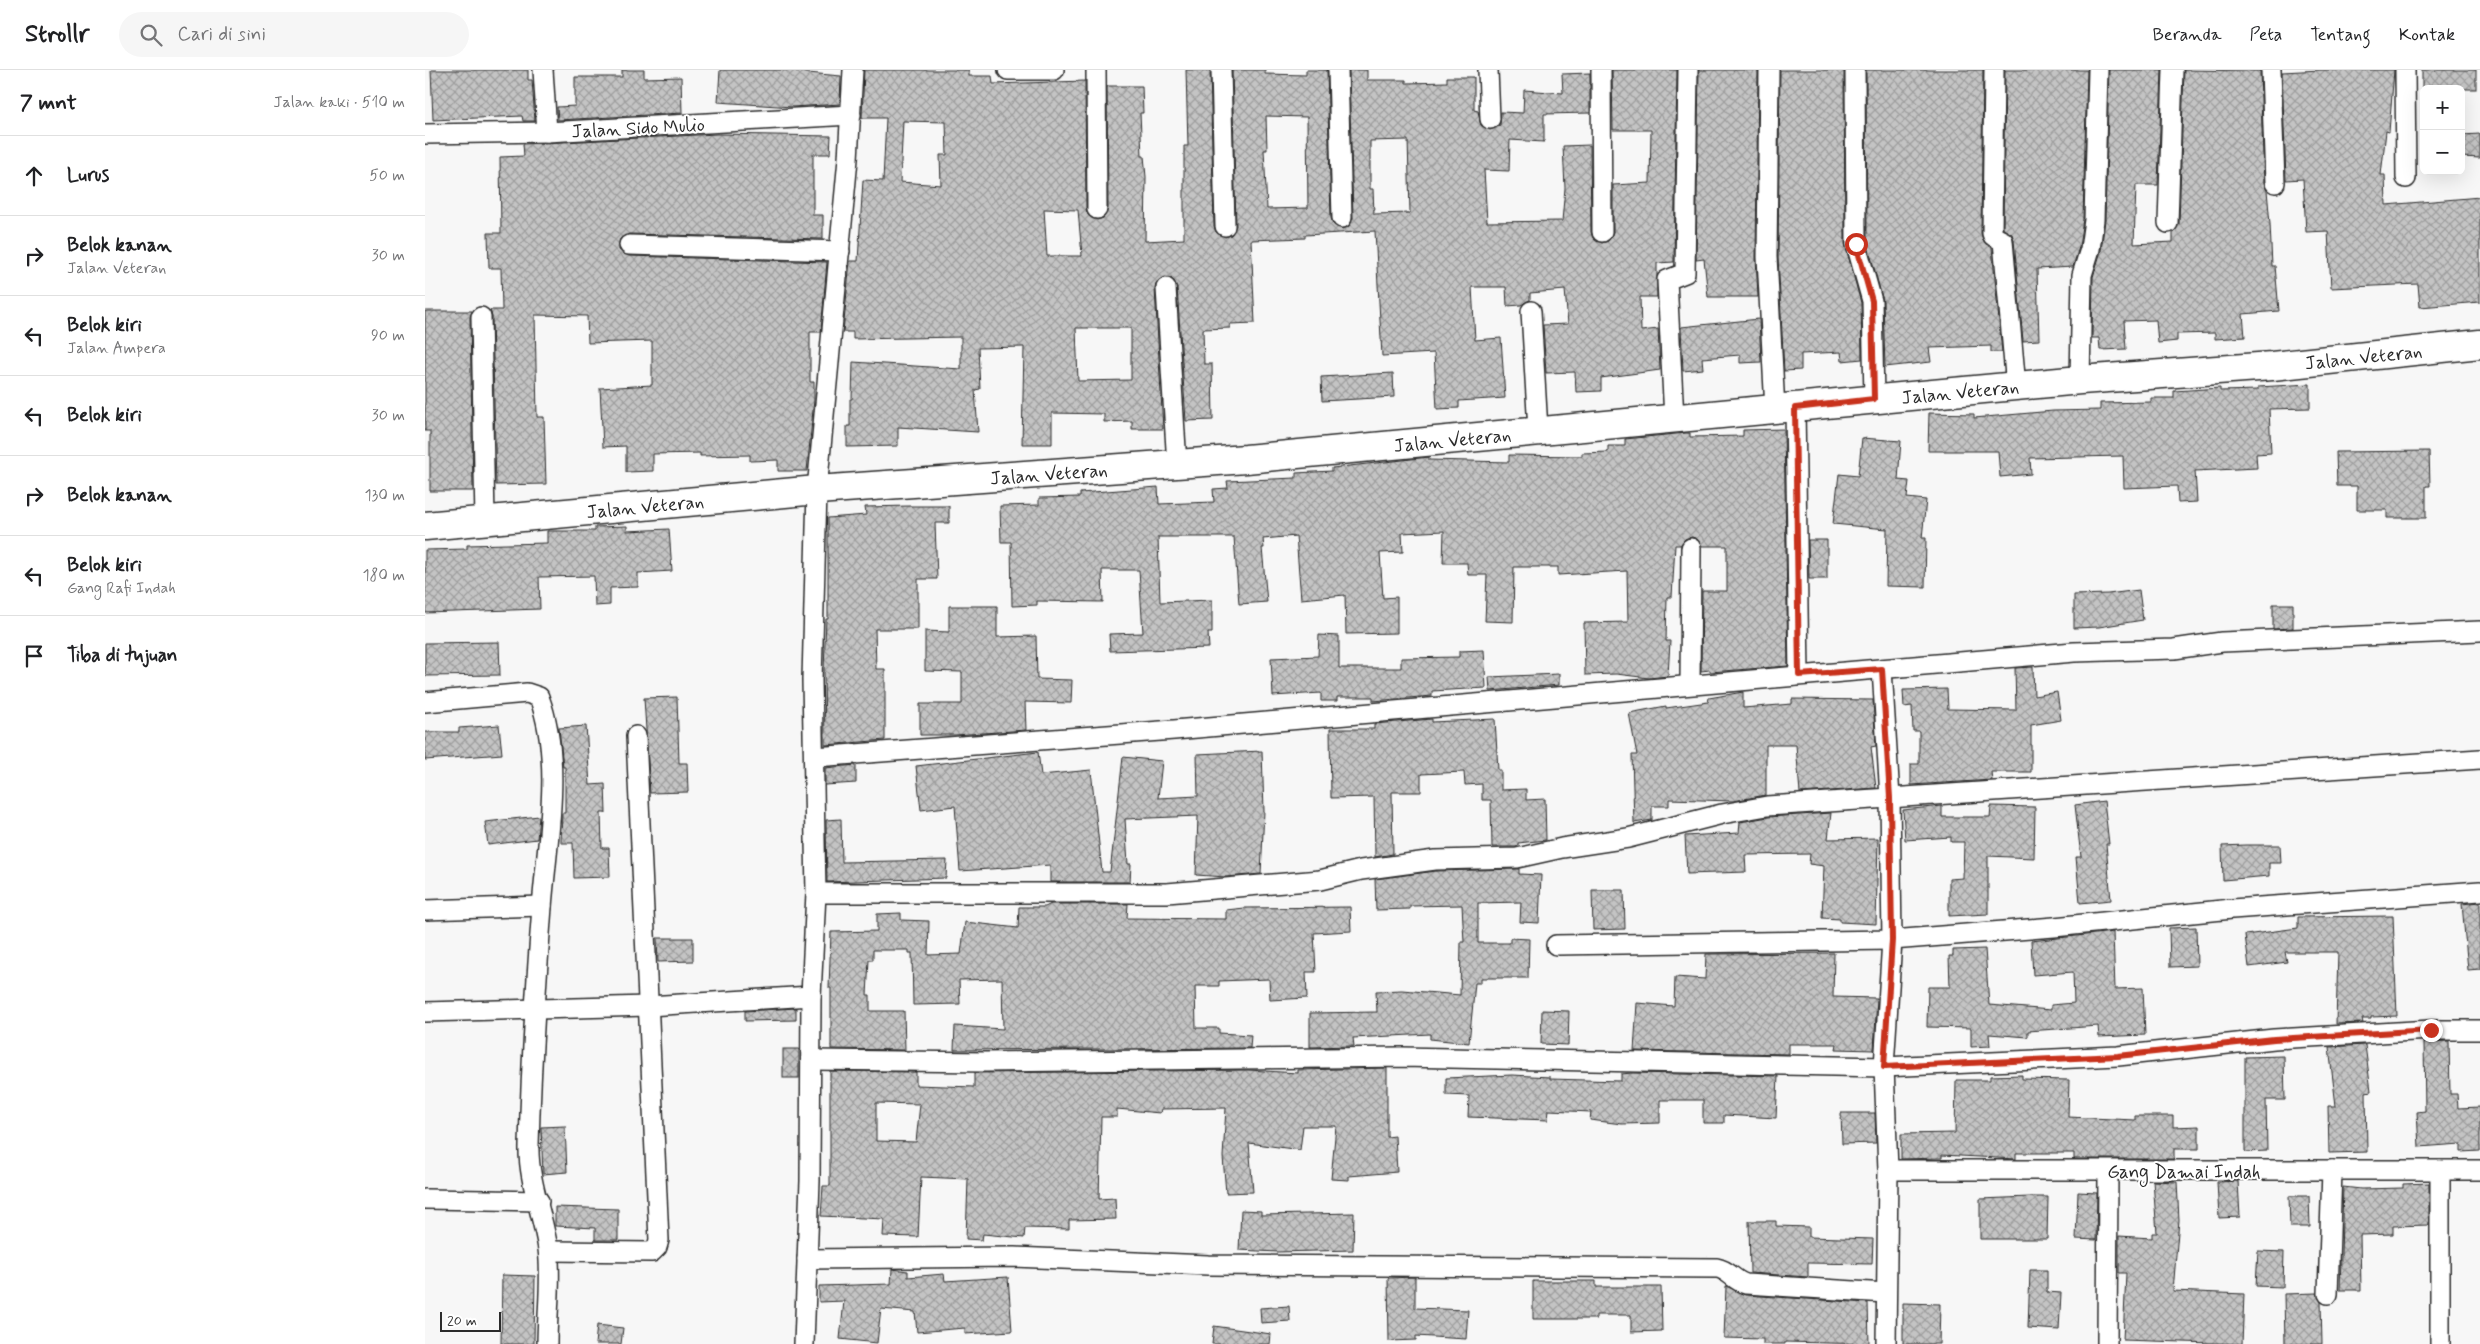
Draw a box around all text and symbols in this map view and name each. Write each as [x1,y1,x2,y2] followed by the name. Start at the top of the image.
[119,12,469,57] search box
[25,19,89,50] text: Strollr
[137,21,165,49] icon: search
[177,22,266,47] text: Cari di sini
[2152,23,2221,47] text: Beranda
[2249,23,2282,47] text: Peta
[2310,23,2371,47] text: Tentang
[2399,23,2455,47] text: Kontak
[2420,85,2465,175] map controls
[2420,85,2465,130] button: +
[20,89,77,117] text: 7 mnt
[273,92,405,113] text: Jalan kaki · 510 m
[571,113,705,144] street label: Jalan Sido Mulio
[2420,130,2465,175] button: −
[20,162,48,190] icon: ahead
[67,163,109,188] text: Lurus
[369,165,405,186] text: 50 m
[67,233,172,258] text: Belok kanan
[1845,233,1868,256] route start
[20,242,48,270] icon: right
[372,245,405,266] text: 30 m
[67,258,166,279] text: Jalan Veteran
[67,313,142,338] text: Belok kiri
[20,322,48,350] icon: left
[371,325,405,346] text: 90 m
[67,338,166,359] text: Jalan Ampera
[2304,339,2424,376] street label: Jalan Veteran
[1900,375,2020,411] street label: Jalan Veteran
[20,402,48,430] icon: left
[67,403,142,428] text: Belok kiri
[372,405,405,426] text: 30 m
[1393,423,1512,459] street label: Jalan Veteran
[989,458,1109,491] street label: Jalan Veteran
[20,482,48,510] icon: right
[67,483,172,508] text: Belok kanan
[364,485,405,506] text: 130 m
[585,489,705,525] street label: Jalan Veteran
[67,553,142,578] text: Belok kiri
[20,562,48,590] icon: left
[362,565,405,586] text: 180 m
[67,578,176,599] text: Gang Rafi Indah
[20,642,48,670] icon: arrive
[67,643,178,668] text: Tiba di tujuan
[2420,1019,2443,1042] route end
[2107,1160,2261,1187] street label: Gang Damai Indah
[440,1309,501,1332] scale bar
[447,1312,477,1330] text: 20 m

